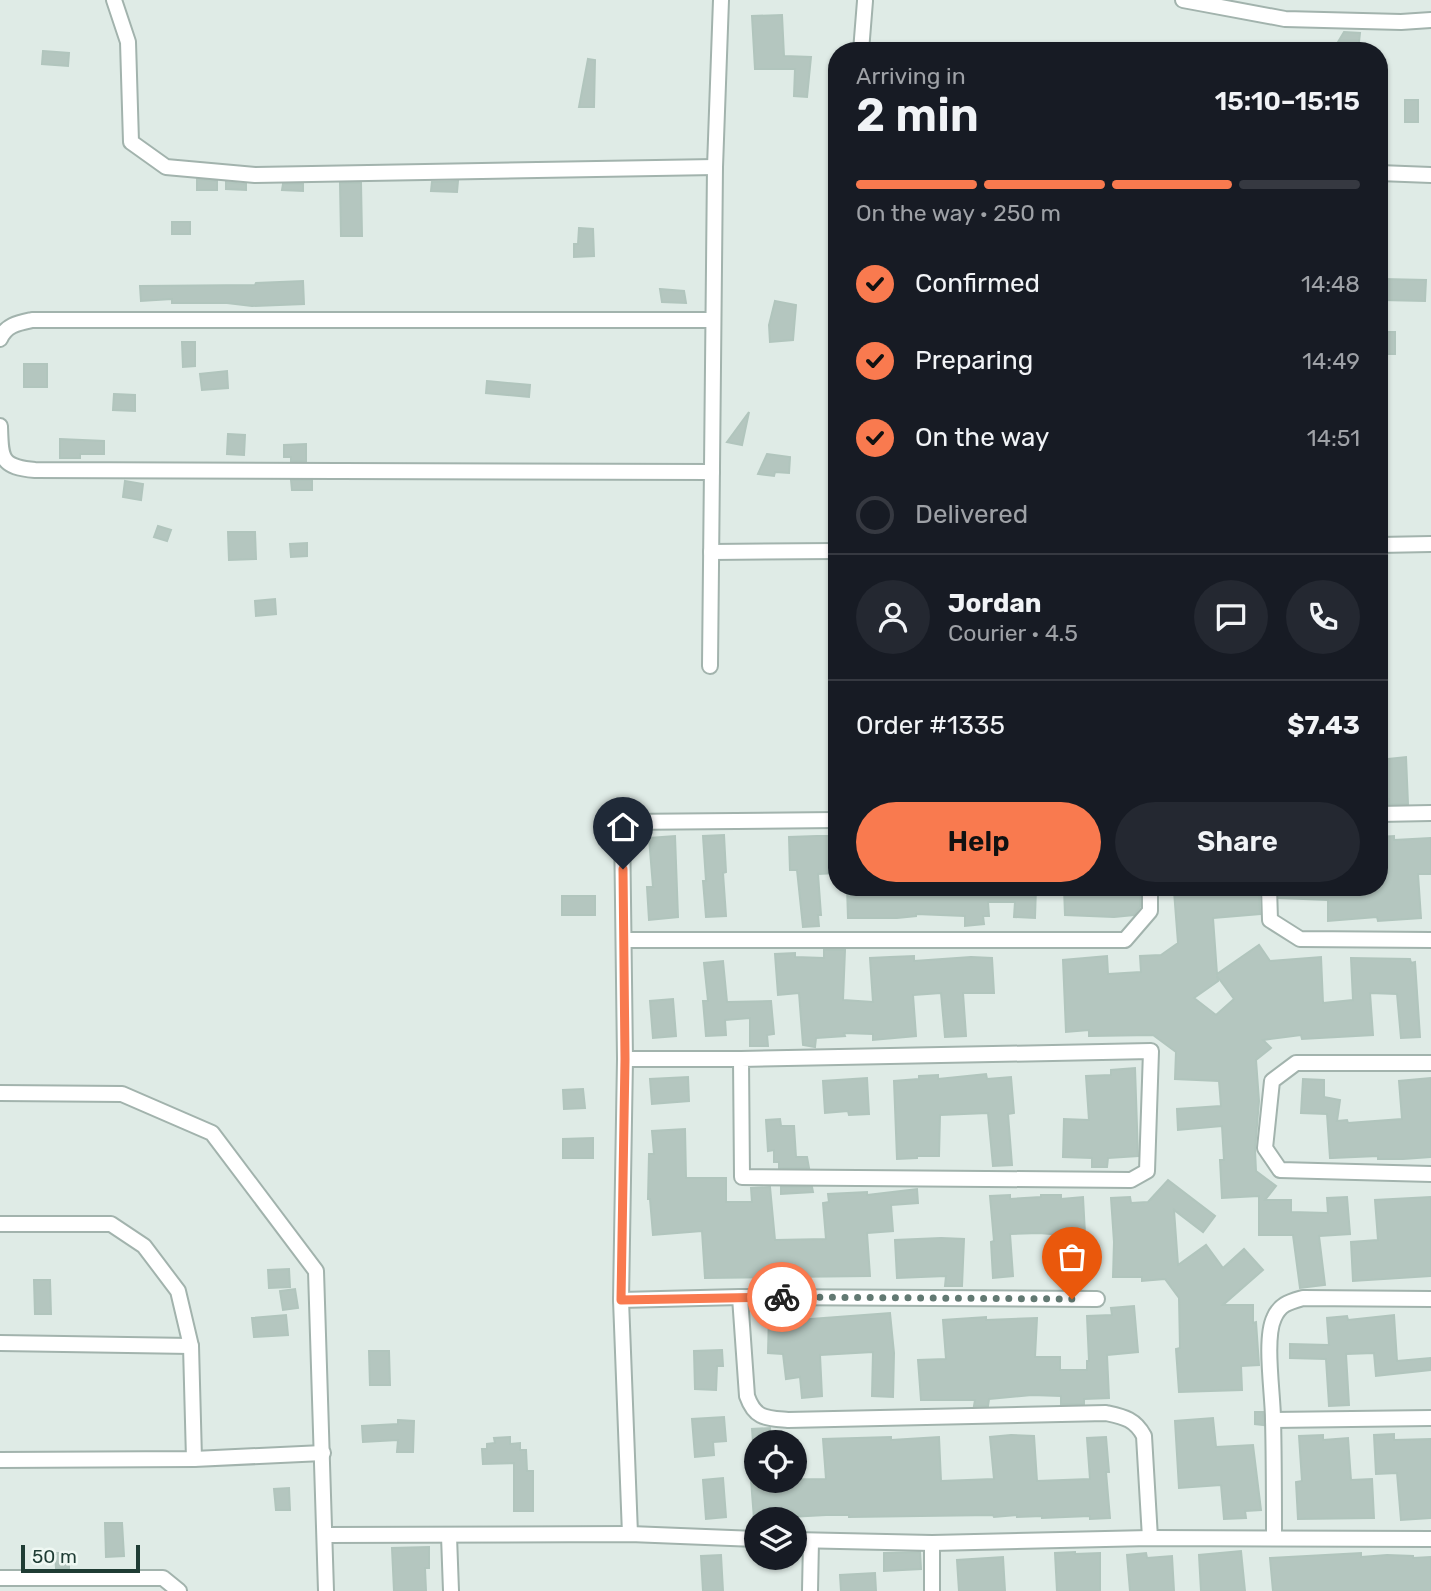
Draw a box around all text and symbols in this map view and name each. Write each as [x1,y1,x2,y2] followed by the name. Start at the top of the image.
[856,62,966,90] text: Arriving in
[1215,86,1360,117] text: 15:10–15:15
[856,88,979,143] text: 2 min
[856,199,1061,227] text: On the way · 250 m
[856,265,894,303] icon: check
[915,268,1040,299] text: Confirmed
[1301,270,1360,298] text: 14:48
[856,342,894,380] icon: check
[915,345,1033,376] text: Preparing
[1302,347,1360,375] text: 14:49
[856,419,894,457] icon: check
[915,422,1049,453] text: On the way
[1307,424,1360,452] text: 14:51
[915,499,1028,530] text: Delivered
[856,580,930,654] button: person
[1194,580,1268,654] button: chat
[1286,580,1360,654] button: phone
[948,588,1041,619] text: Jordan
[948,619,1078,647] text: Courier · 4.5
[856,710,1005,741] text: Order #1335
[1287,710,1360,741] text: $7.43
[593,797,653,869] pin
[856,802,1101,882] button: Help
[1115,802,1360,882] button: Share
[604,808,642,846] icon: home
[1042,1227,1102,1299] pin
[1053,1238,1091,1276] icon: bag
[747,1262,817,1332] courier
[763,1278,801,1316] icon: bike
[744,1430,807,1570] map controls
[744,1430,807,1493] button: locate
[744,1507,807,1570] button: layers
[21,1542,140,1574] scale bar
[32,1545,77,1568] text: 50 m

